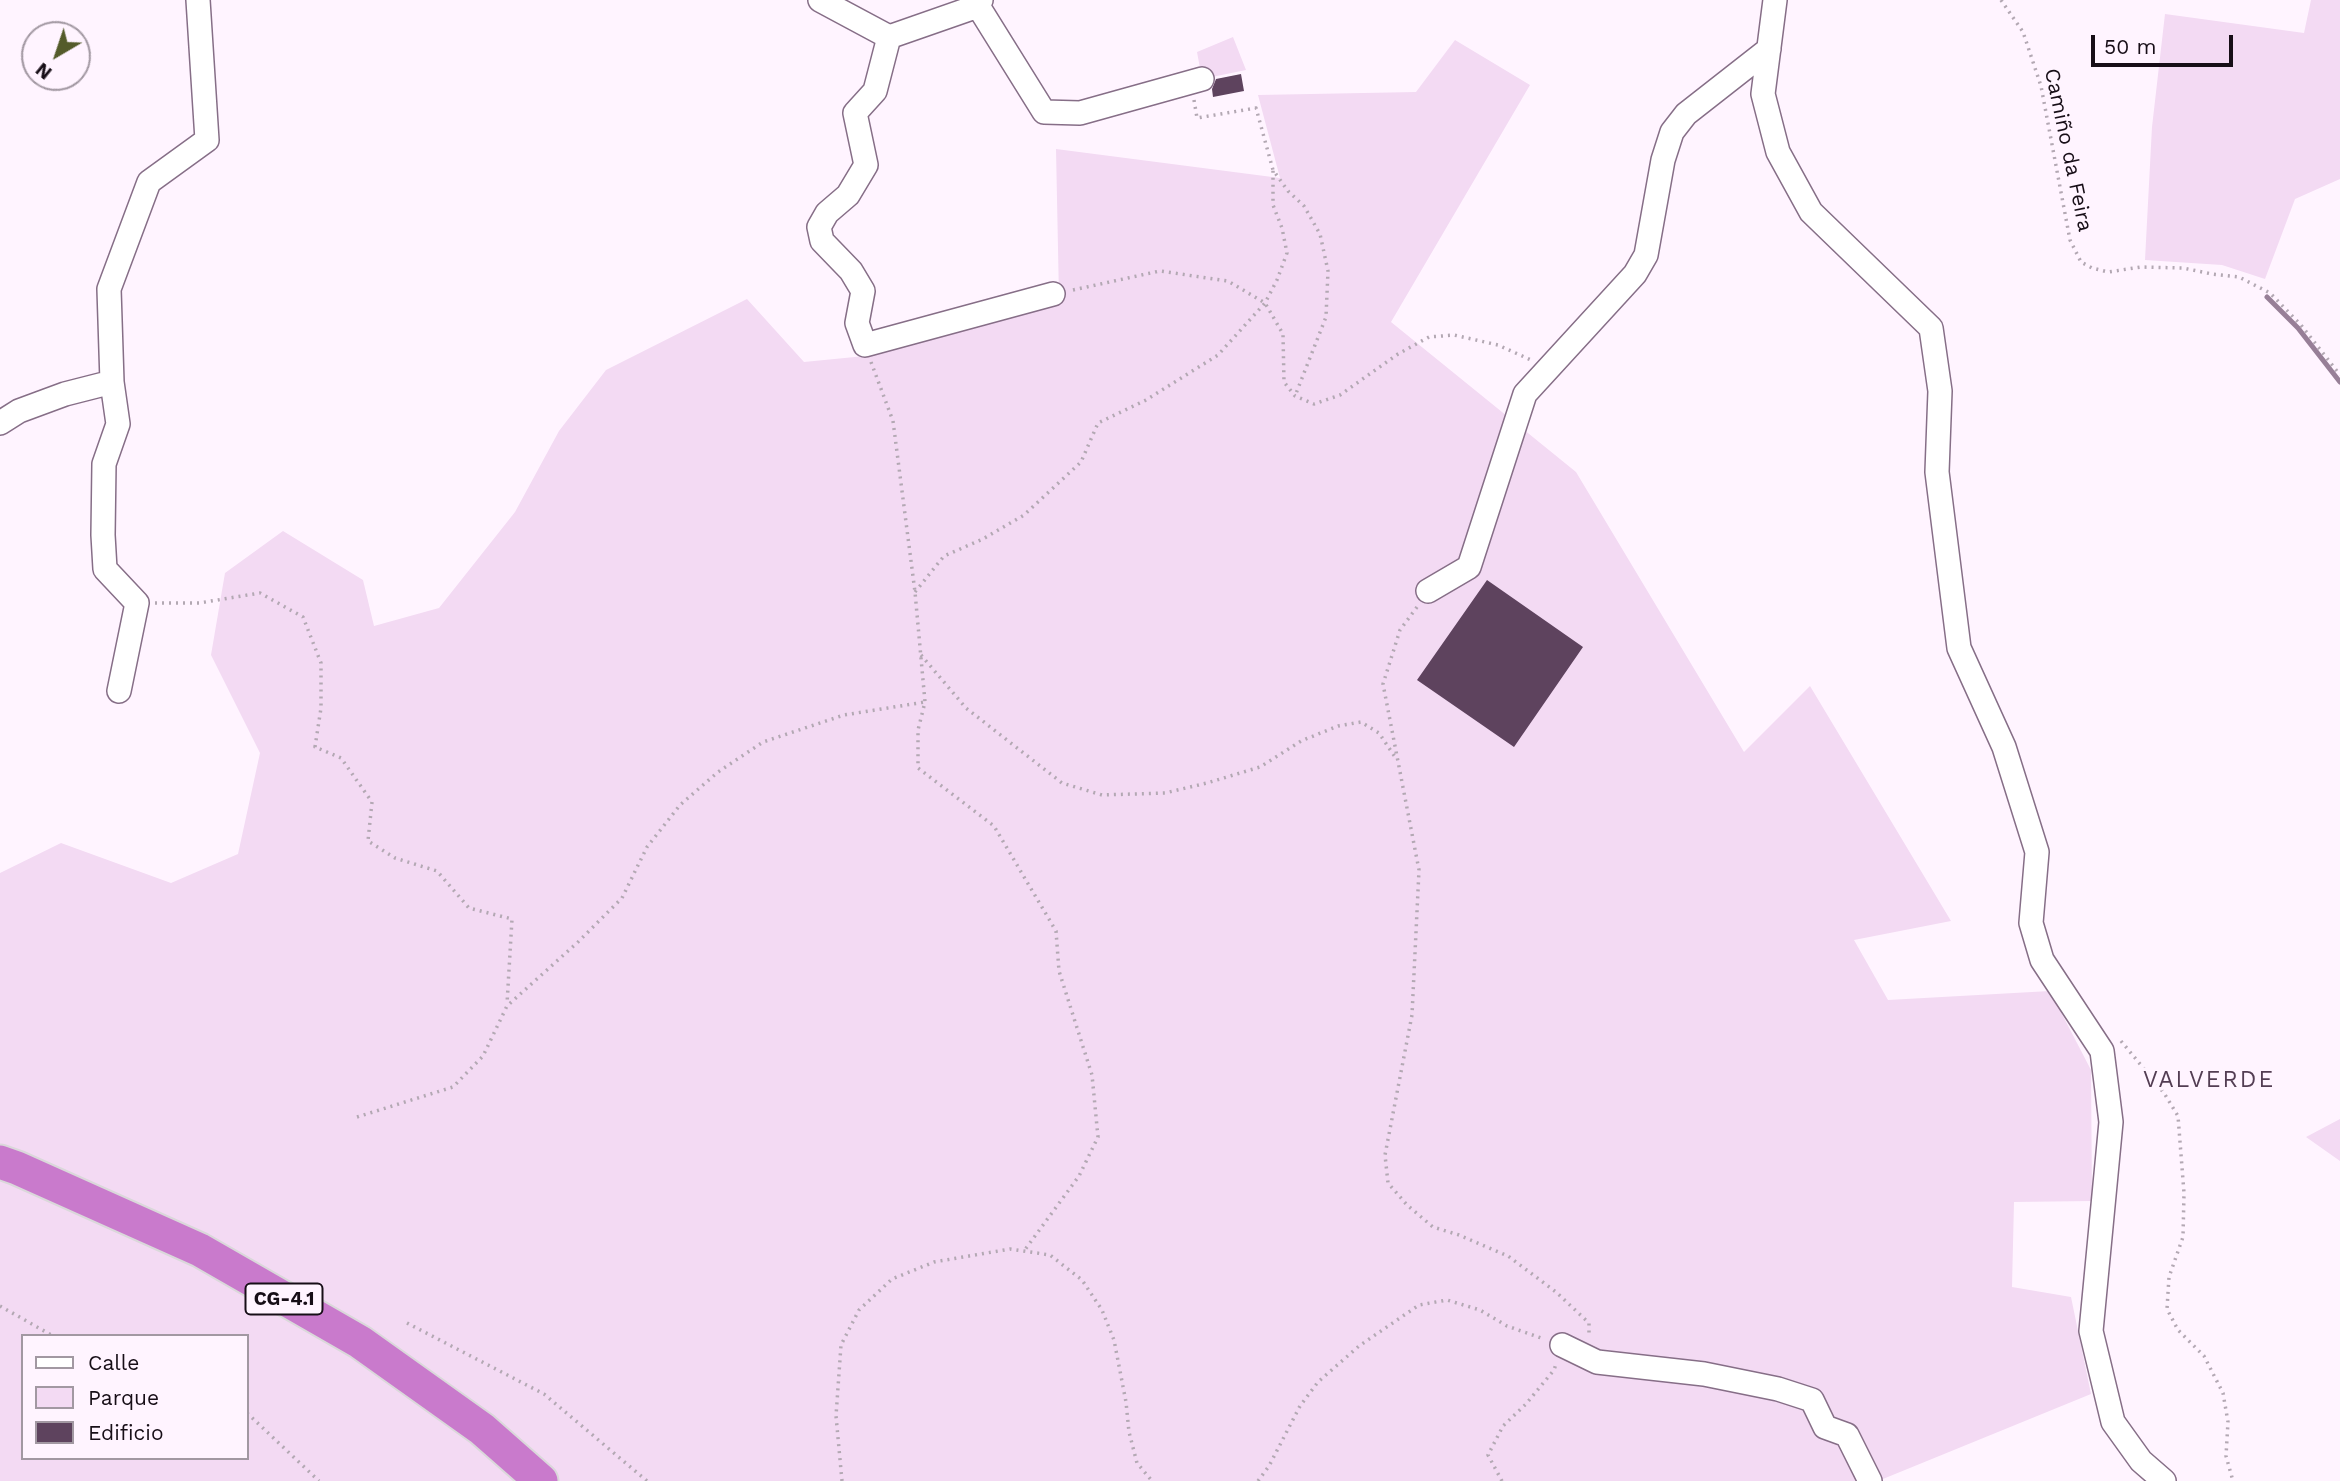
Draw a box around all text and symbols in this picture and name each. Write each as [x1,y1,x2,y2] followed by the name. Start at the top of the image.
[21,21,91,91] north arrow
[2095,21,2237,65] scale bar
[2104,34,2156,59] text: 50 m
[31,58,56,85] text: N
[2038,66,2098,234] street label: Camiño da Feira
[2144,1066,2274,1094] district label: VALVERDE
[246,1284,322,1315] road number: CG-4.1
[21,1334,248,1460] legend
[88,1350,139,1375] text: Calle
[88,1385,159,1410] text: Parque
[88,1420,164,1445] text: Edificio

